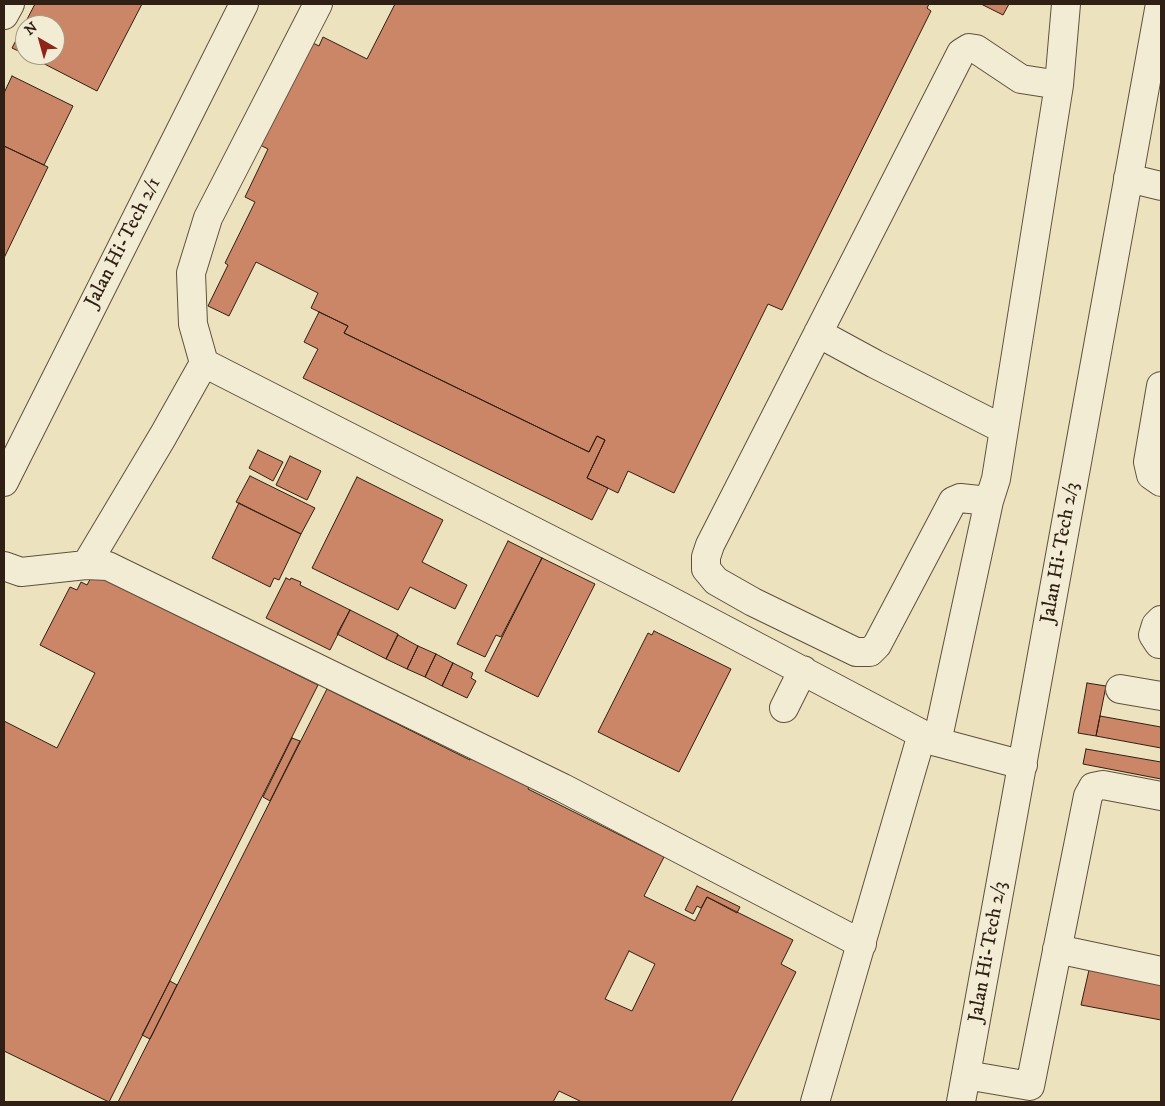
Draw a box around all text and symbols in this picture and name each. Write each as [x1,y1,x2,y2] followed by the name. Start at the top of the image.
[15,15,65,65] north arrow
[21,18,41,40] text: N
[81,174,167,312] street label: Jalan Hi-Tech 2/1
[1037,481,1085,625] street label: Jalan Hi-Tech 2/3
[965,880,1013,1024] street label: Jalan Hi-Tech 2/3

